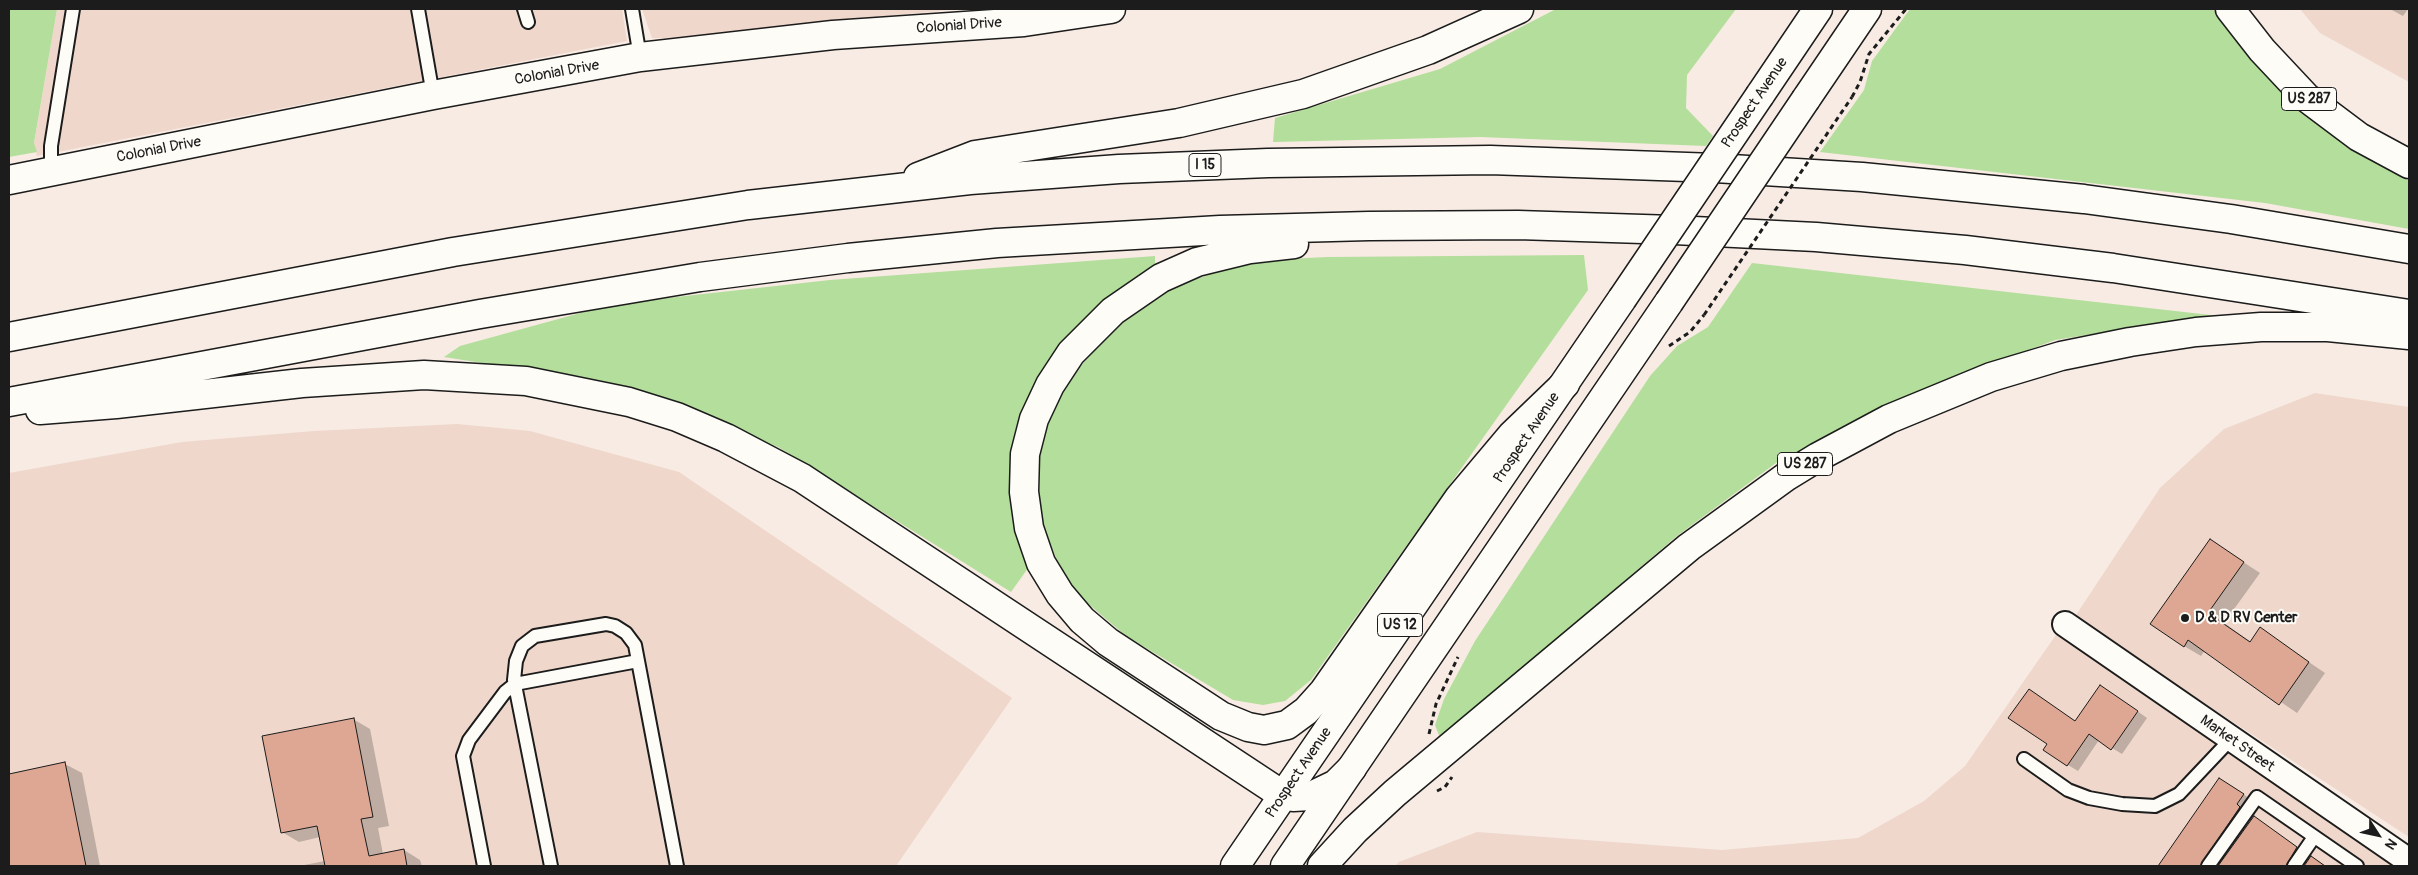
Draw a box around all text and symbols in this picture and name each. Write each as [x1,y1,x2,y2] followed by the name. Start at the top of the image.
[916,14,1002,38] street label: Colonial Drive
[1718,54,1792,152] street label: Prospect Avenue
[513,57,601,89] street label: Colonial Drive
[2282,88,2336,110] road number: US 287
[115,133,203,167] street label: Colonial Drive
[1189,154,1221,176] road number: I 15
[1490,389,1564,487] street label: Prospect Avenue
[1778,452,1832,476] road number: US 287
[2195,609,2297,627] place label: D & D RV Center
[2179,612,2191,624] marker: D & D RV Center
[1378,614,1422,636] road number: US 12
[2196,712,2278,776] street label: Market Street
[1262,724,1336,822] street label: Prospect Avenue
[2353,810,2403,860] north arrow
[2381,835,2400,853] text: N

